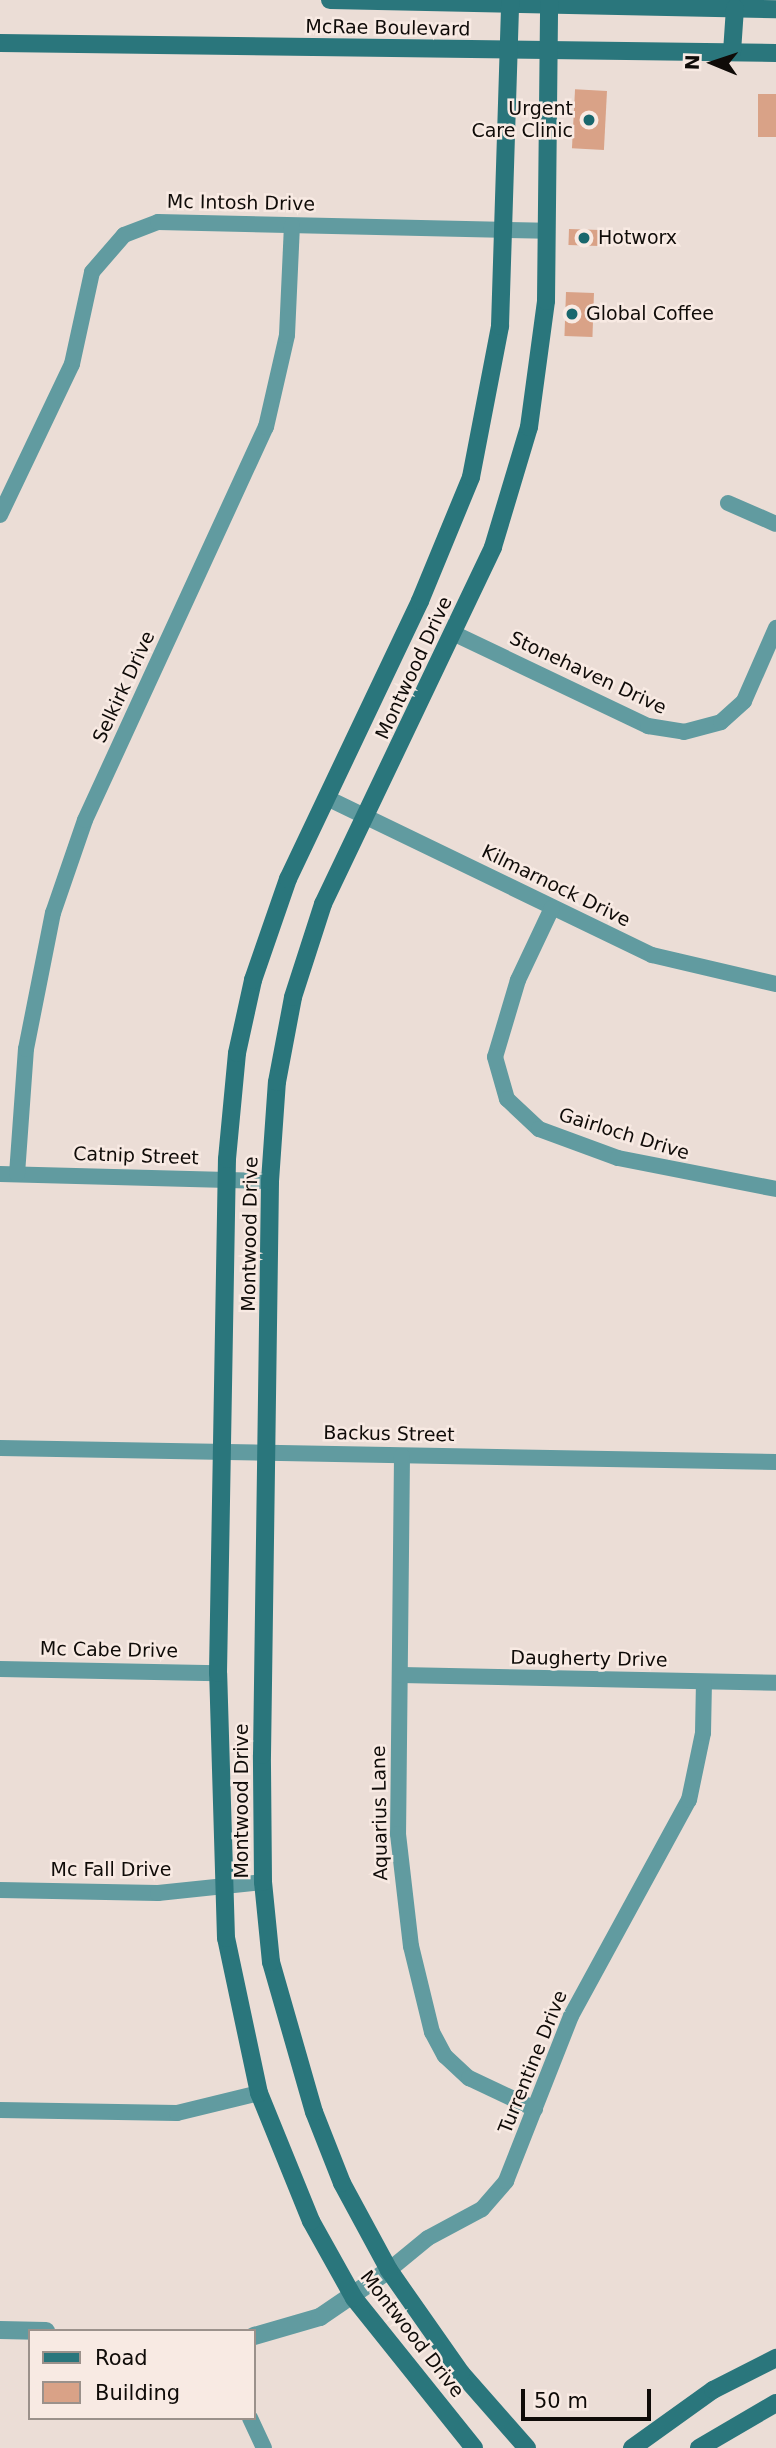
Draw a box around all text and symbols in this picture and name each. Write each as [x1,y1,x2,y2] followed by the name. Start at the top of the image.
[305,15,471,41] street label: McRae Boulevard
[678,28,748,98] north arrow
[681,54,703,71] text: N
[471,98,573,142] place label: Urgent Care Clinic
[579,110,599,130] marker: Urgent Care Clinic
[167,190,315,216] street label: Mc Intosh Drive
[598,227,677,249] place label: Hotworx
[576,230,592,246] marker: Hotworx
[586,303,714,325] place label: Global Coffee
[564,306,580,322] marker: Global Coffee
[371,593,457,743] street label: Montwood Drive
[88,627,160,747] street label: Selkirk Drive
[506,627,670,719] street label: Stonehaven Drive
[478,840,634,932] street label: Kilmarnock Drive
[556,1103,692,1165] street label: Gairloch Drive
[73,1142,199,1170] street label: Catnip Street
[237,1156,263,1312] street label: Montwood Drive
[323,1421,455,1447] street label: Backus Street
[40,1637,178,1663] street label: Mc Cabe Drive
[510,1646,668,1672] street label: Daugherty Drive
[231,1723,253,1879] street label: Montwood Drive
[367,1745,393,1881] street label: Aquarius Lane
[51,1859,171,1881] street label: Mc Fall Drive
[494,1987,572,2137] street label: Turrentine Drive
[355,2266,469,2402] street label: Montwood Drive
[28,2329,256,2420] legend
[95,2346,148,2370] text: Road
[524,2374,654,2418] scale bar
[95,2381,180,2405] text: Building
[534,2389,588,2413] text: 50 m

